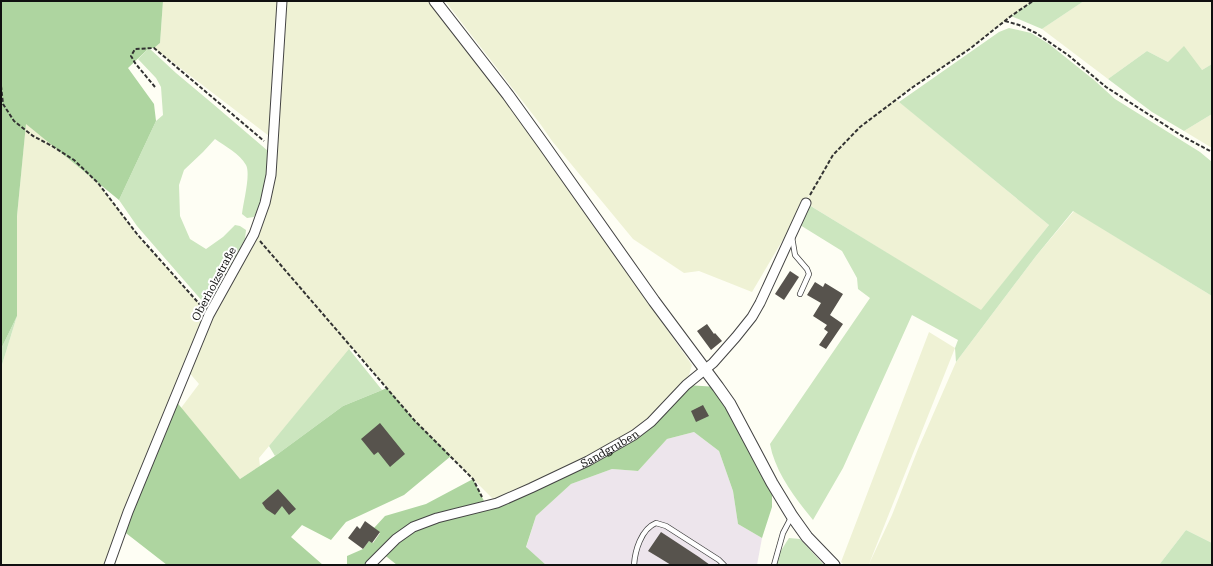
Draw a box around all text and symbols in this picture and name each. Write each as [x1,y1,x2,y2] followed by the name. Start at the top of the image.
[189,245,239,323] street label: Oberholzstraße
[578,427,641,470] street label: Sandgruben

